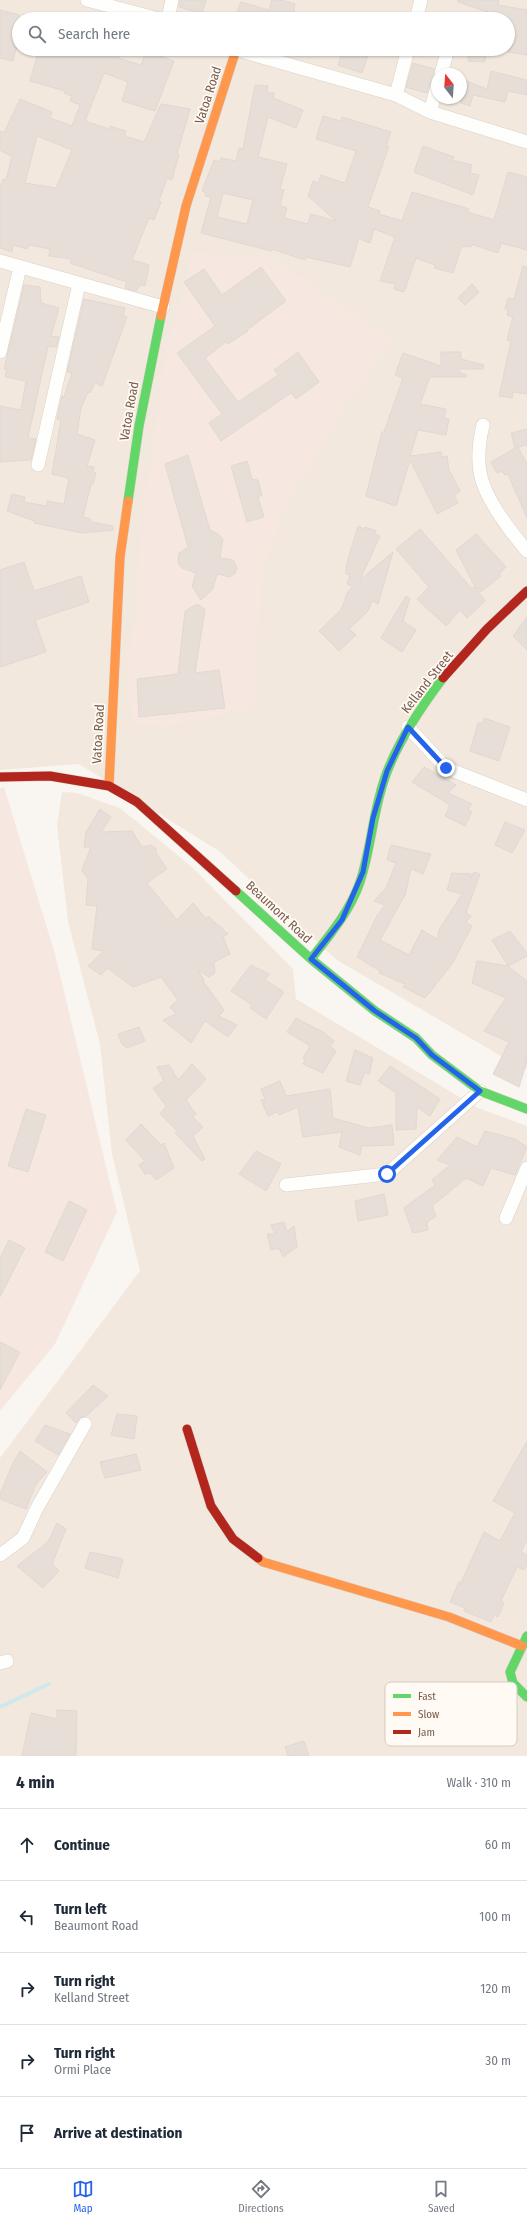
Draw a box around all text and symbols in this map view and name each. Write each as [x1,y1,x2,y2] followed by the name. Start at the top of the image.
[12,12,515,56] search box
[26,23,48,45] icon: search
[58,25,130,43] text: Search here
[192,64,224,126] street label: Vatoa Road
[431,68,467,104] north arrow
[116,380,142,442] street label: Vatoa Road
[398,647,456,716] street label: Kelland Street
[89,704,107,764] street label: Vatoa Road
[437,759,455,777] route end
[243,878,315,946] street label: Beaumont Road
[378,1165,396,1183] route start
[385,1682,517,1746] legend
[418,1690,436,1703] text: Fast
[418,1708,439,1721] text: Slow
[418,1726,435,1739] text: Jam
[16,1772,55,1793] text: 4 min
[447,1775,511,1790] text: Walk · 310 m
[16,1834,38,1856] icon: ahead
[54,1836,110,1854] text: Continue
[485,1837,511,1852] text: 60 m
[54,1900,107,1918] text: Turn left
[16,1906,38,1928] icon: left
[479,1909,511,1924] text: 100 m
[54,1918,139,1933] text: Beaumont Road
[54,1972,115,1990] text: Turn right
[16,1978,38,2000] icon: right
[480,1981,511,1996] text: 120 m
[54,1990,129,2005] text: Kelland Street
[54,2044,115,2062] text: Turn right
[16,2050,38,2072] icon: right
[485,2053,511,2068] text: 30 m
[54,2062,111,2077] text: Ormi Place
[16,2122,38,2144] icon: arrive
[54,2124,182,2142] text: Arrive at destination
[72,2178,94,2215] tab: Map
[238,2178,284,2215] tab: Directions
[428,2178,455,2215] tab: Saved

